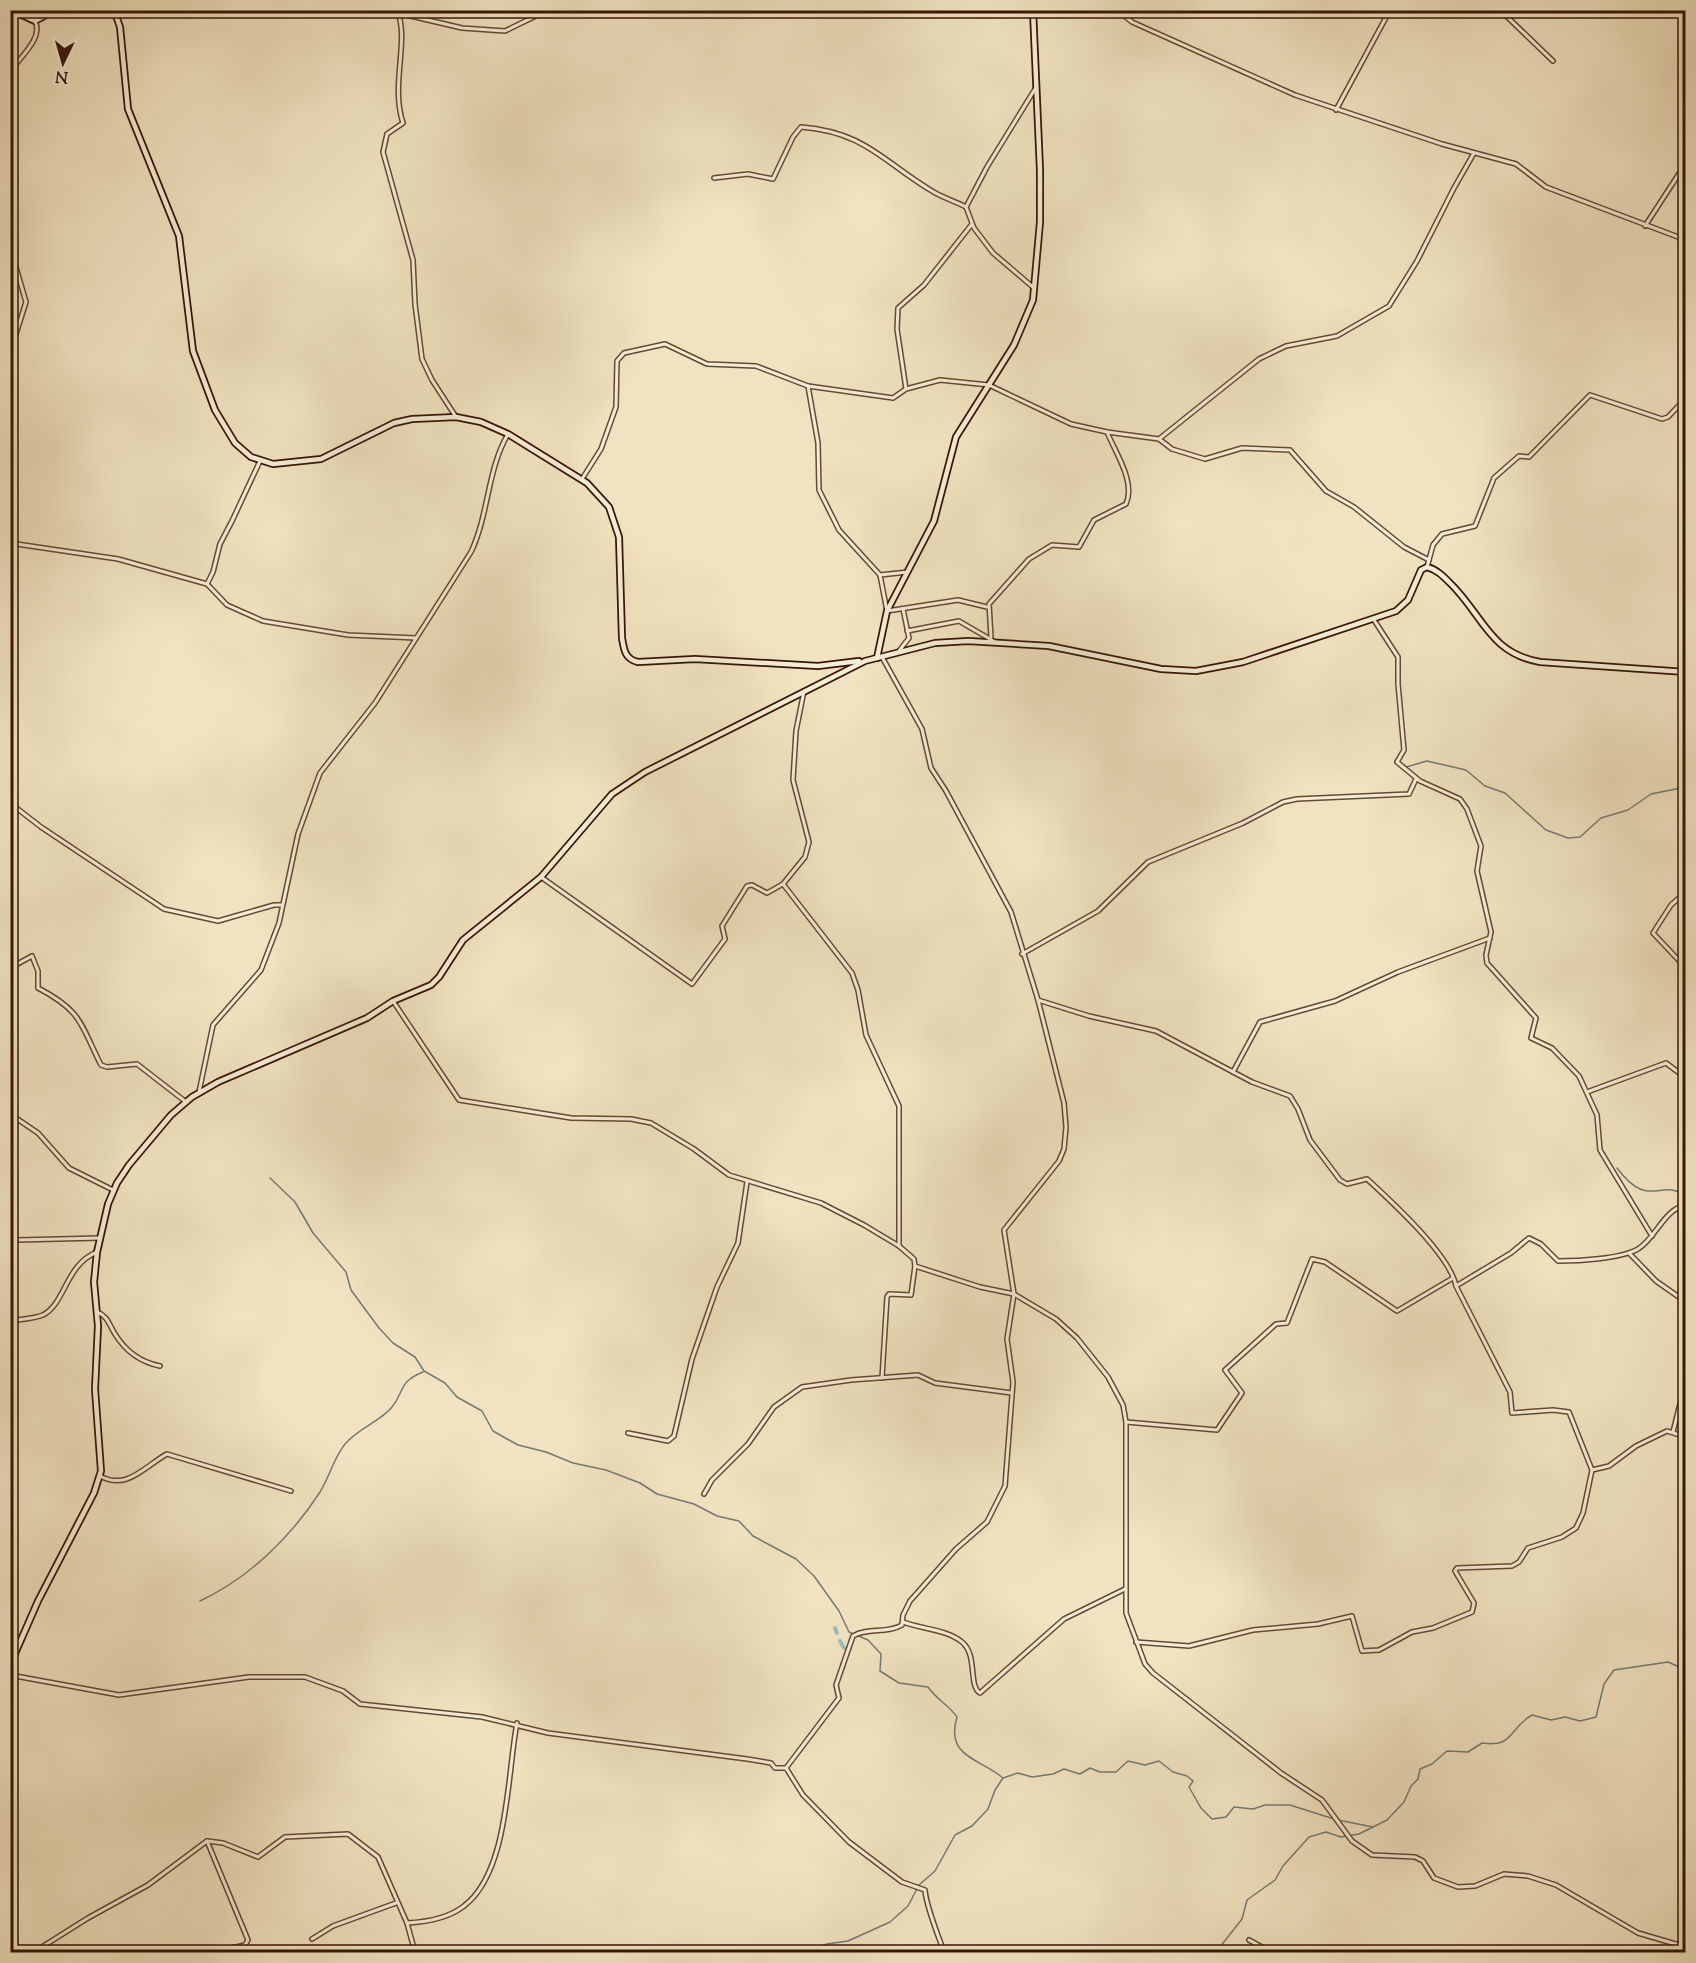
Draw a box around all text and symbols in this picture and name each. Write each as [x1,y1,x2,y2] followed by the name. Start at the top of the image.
[33,33,93,93] north arrow
[54,63,69,87] text: N

